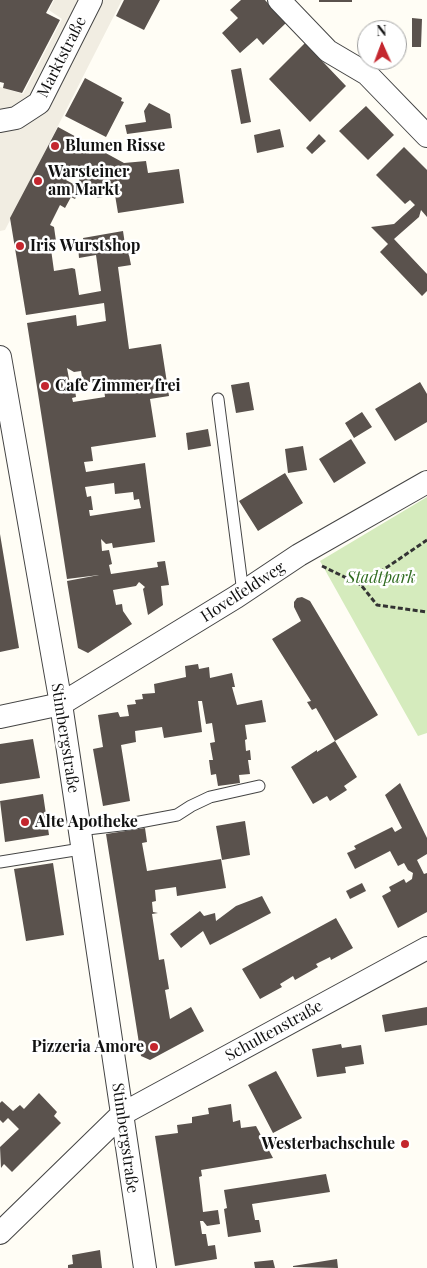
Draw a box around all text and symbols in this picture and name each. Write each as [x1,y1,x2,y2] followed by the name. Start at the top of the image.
[33,13,91,101] street label: Marktstraße
[357,20,407,70] north arrow
[376,21,387,40] text: N
[65,136,165,156] place label: Blumen Risse
[49,140,61,152] marker: Blumen Risse
[48,162,129,200] place label: Warsteiner am Markt
[32,175,44,187] marker: Warsteiner am Markt
[30,236,140,256] place label: Iris Wurstshop
[14,240,26,252] marker: Iris Wurstshop
[55,376,180,396] place label: Cafe Zimmer frei
[39,380,51,392] marker: Cafe Zimmer frei
[197,558,289,626] street label: Hovelfeldweg
[347,568,415,588] park label: Stadtpark
[47,682,83,794] street label: Stimbergstraße
[35,812,138,832] place label: Alte Apotheke
[19,816,31,828] marker: Alte Apotheke
[222,996,326,1066] street label: Schultenstraße
[32,1037,144,1057] place label: Pizzeria Amore
[148,1041,160,1053] marker: Pizzeria Amore
[108,1082,142,1194] street label: Stimbergstraße
[262,1134,395,1154] place label: Westerbachschule
[399,1138,411,1150] marker: Westerbachschule

